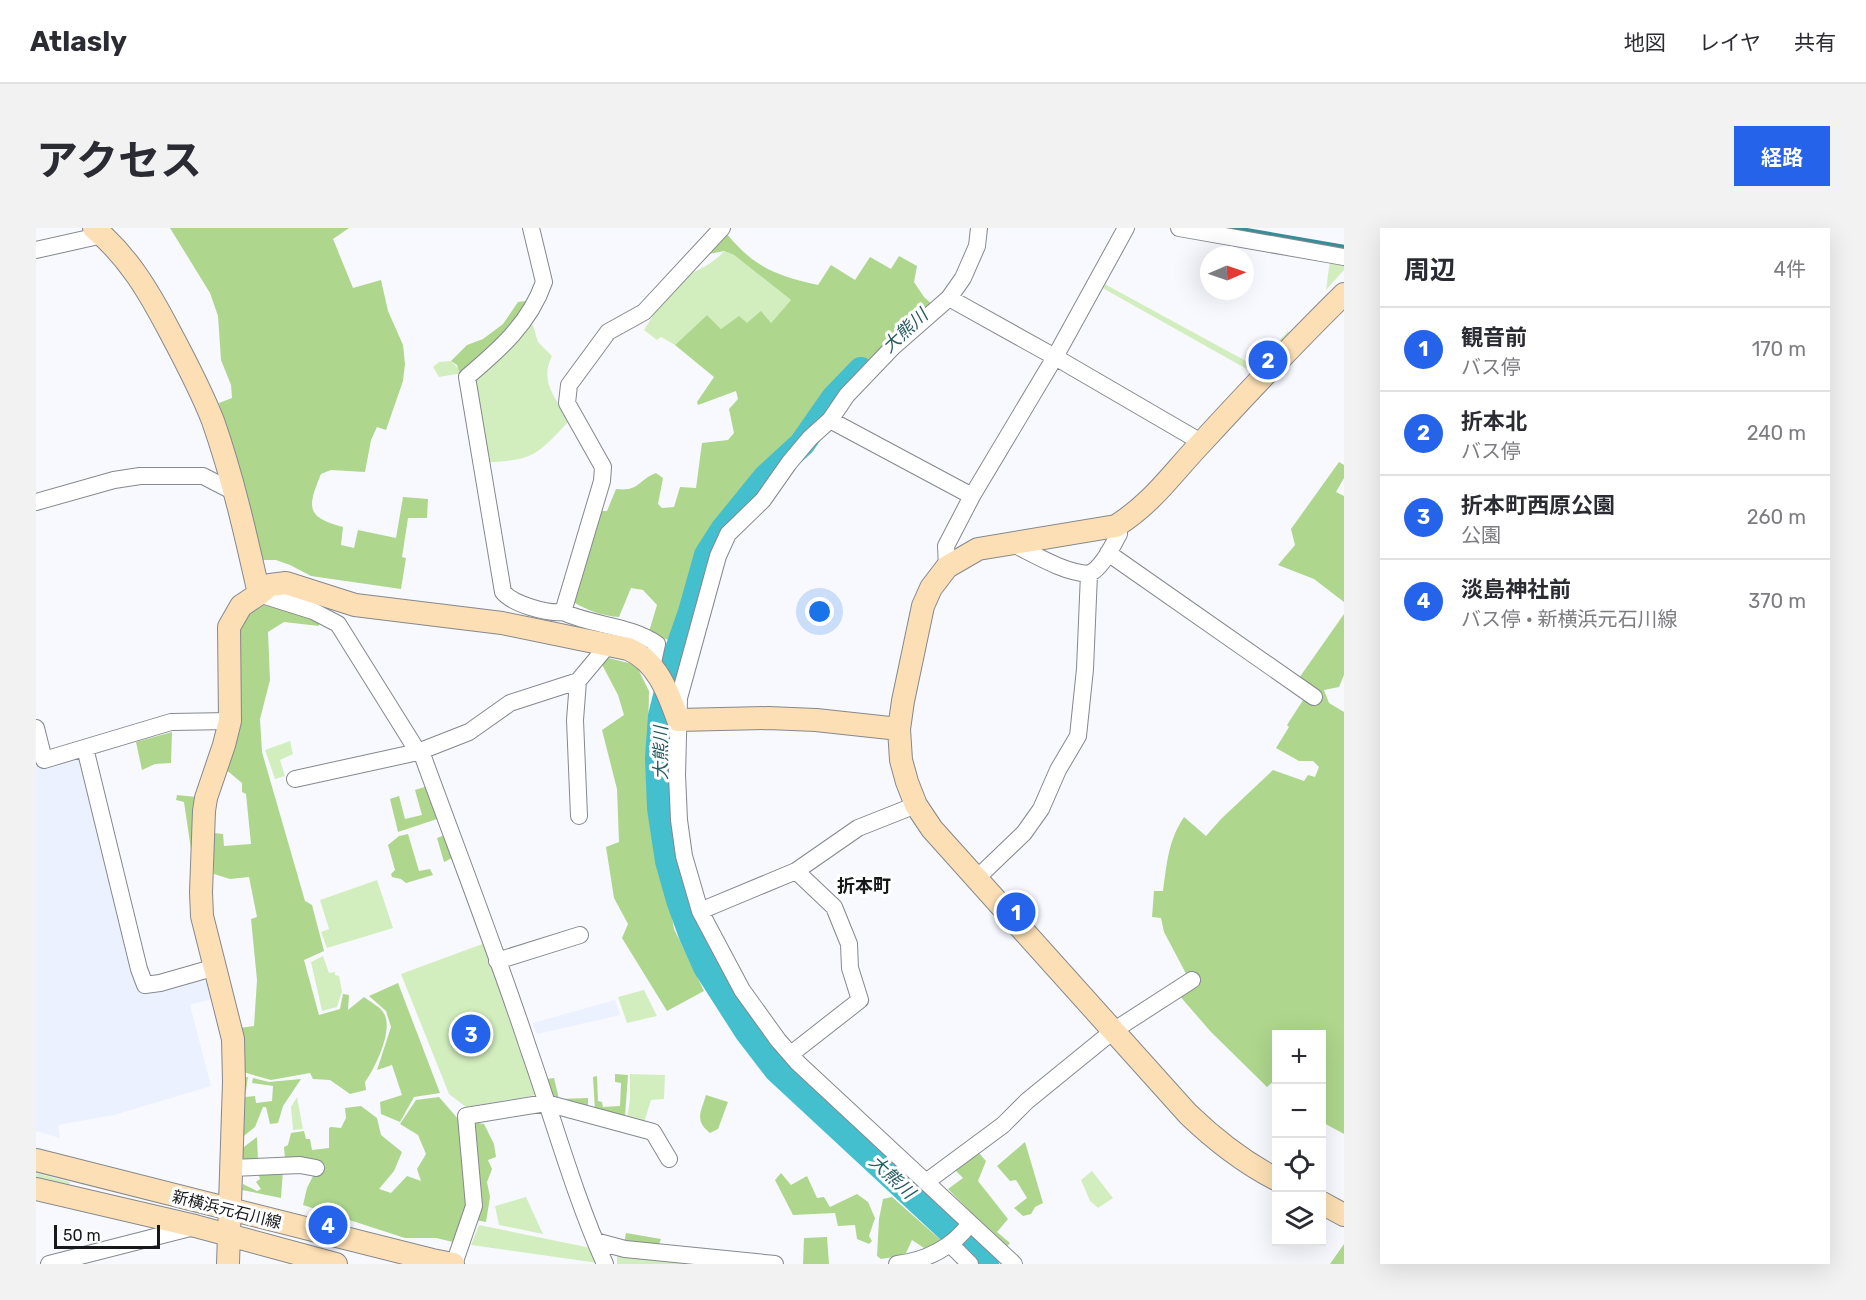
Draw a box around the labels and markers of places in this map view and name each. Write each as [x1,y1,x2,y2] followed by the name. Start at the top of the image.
[1248,338,1288,382] pin: 2
[996,890,1036,934] pin: 1
[452,1012,490,1056] pin: 3
[308,1202,348,1248] pin: 4

